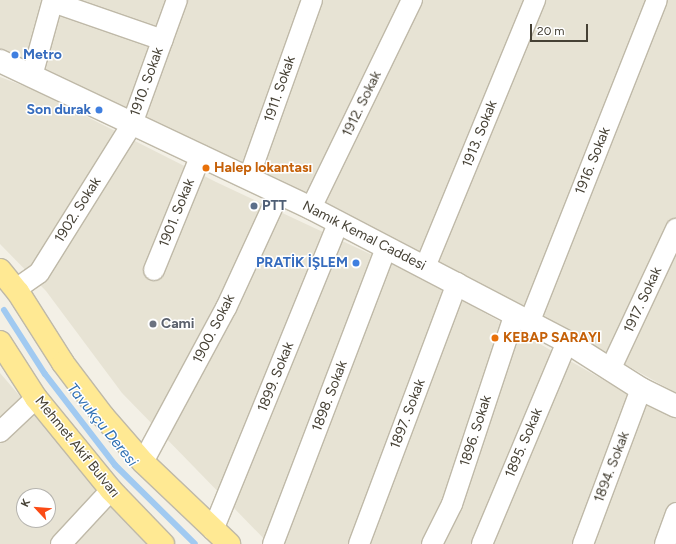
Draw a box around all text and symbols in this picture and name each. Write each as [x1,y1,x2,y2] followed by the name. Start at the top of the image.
[532,16,590,42] scale bar
[537,24,565,38] text: 20 m
[127,45,167,119] street label: 1910. Sokak
[23,47,62,63] place label: Metro
[10,50,20,60] marker: Metro
[261,54,299,124] street label: 1911. Sokak
[339,68,385,140] street label: 1912. Sokak
[459,98,501,170] street label: 1913. Sokak
[27,102,91,118] place label: Son durak
[94,105,104,115] marker: Son durak
[572,125,614,197] street label: 1916. Sokak
[214,160,312,176] place label: Halep lokantası
[201,163,211,173] marker: Halep lokantası
[51,174,105,246] street label: 1902. Sokak
[156,176,198,250] street label: 1901. Sokak
[262,198,287,214] place label: PTT
[300,198,428,274] street label: Namık Kemal Caddesi
[249,201,259,211] marker: PTT
[256,255,348,271] place label: PRATİK İŞLEM
[351,258,361,268] marker: PRATİK İŞLEM
[620,264,666,336] street label: 1917. Sokak
[189,292,239,366] street label: 1900. Sokak
[161,316,194,332] place label: Cami
[148,319,158,329] marker: Cami
[503,330,601,346] place label: KEBAP SARAYI
[490,333,500,343] marker: KEBAP SARAYI
[254,340,298,414] street label: 1899. Sokak
[309,358,351,434] street label: 1898. Sokak
[387,377,429,451] street label: 1897. Sokak
[63,380,141,470] water label: Tavukçu Deresi
[31,393,123,501] street label: Mehmet Akif Bulvarı
[457,393,495,469] street label: 1896. Sokak
[502,406,546,480] street label: 1895. Sokak
[591,429,633,505] street label: 1894. Sokak
[16,488,56,528] north arrow
[18,497,33,509] text: K

